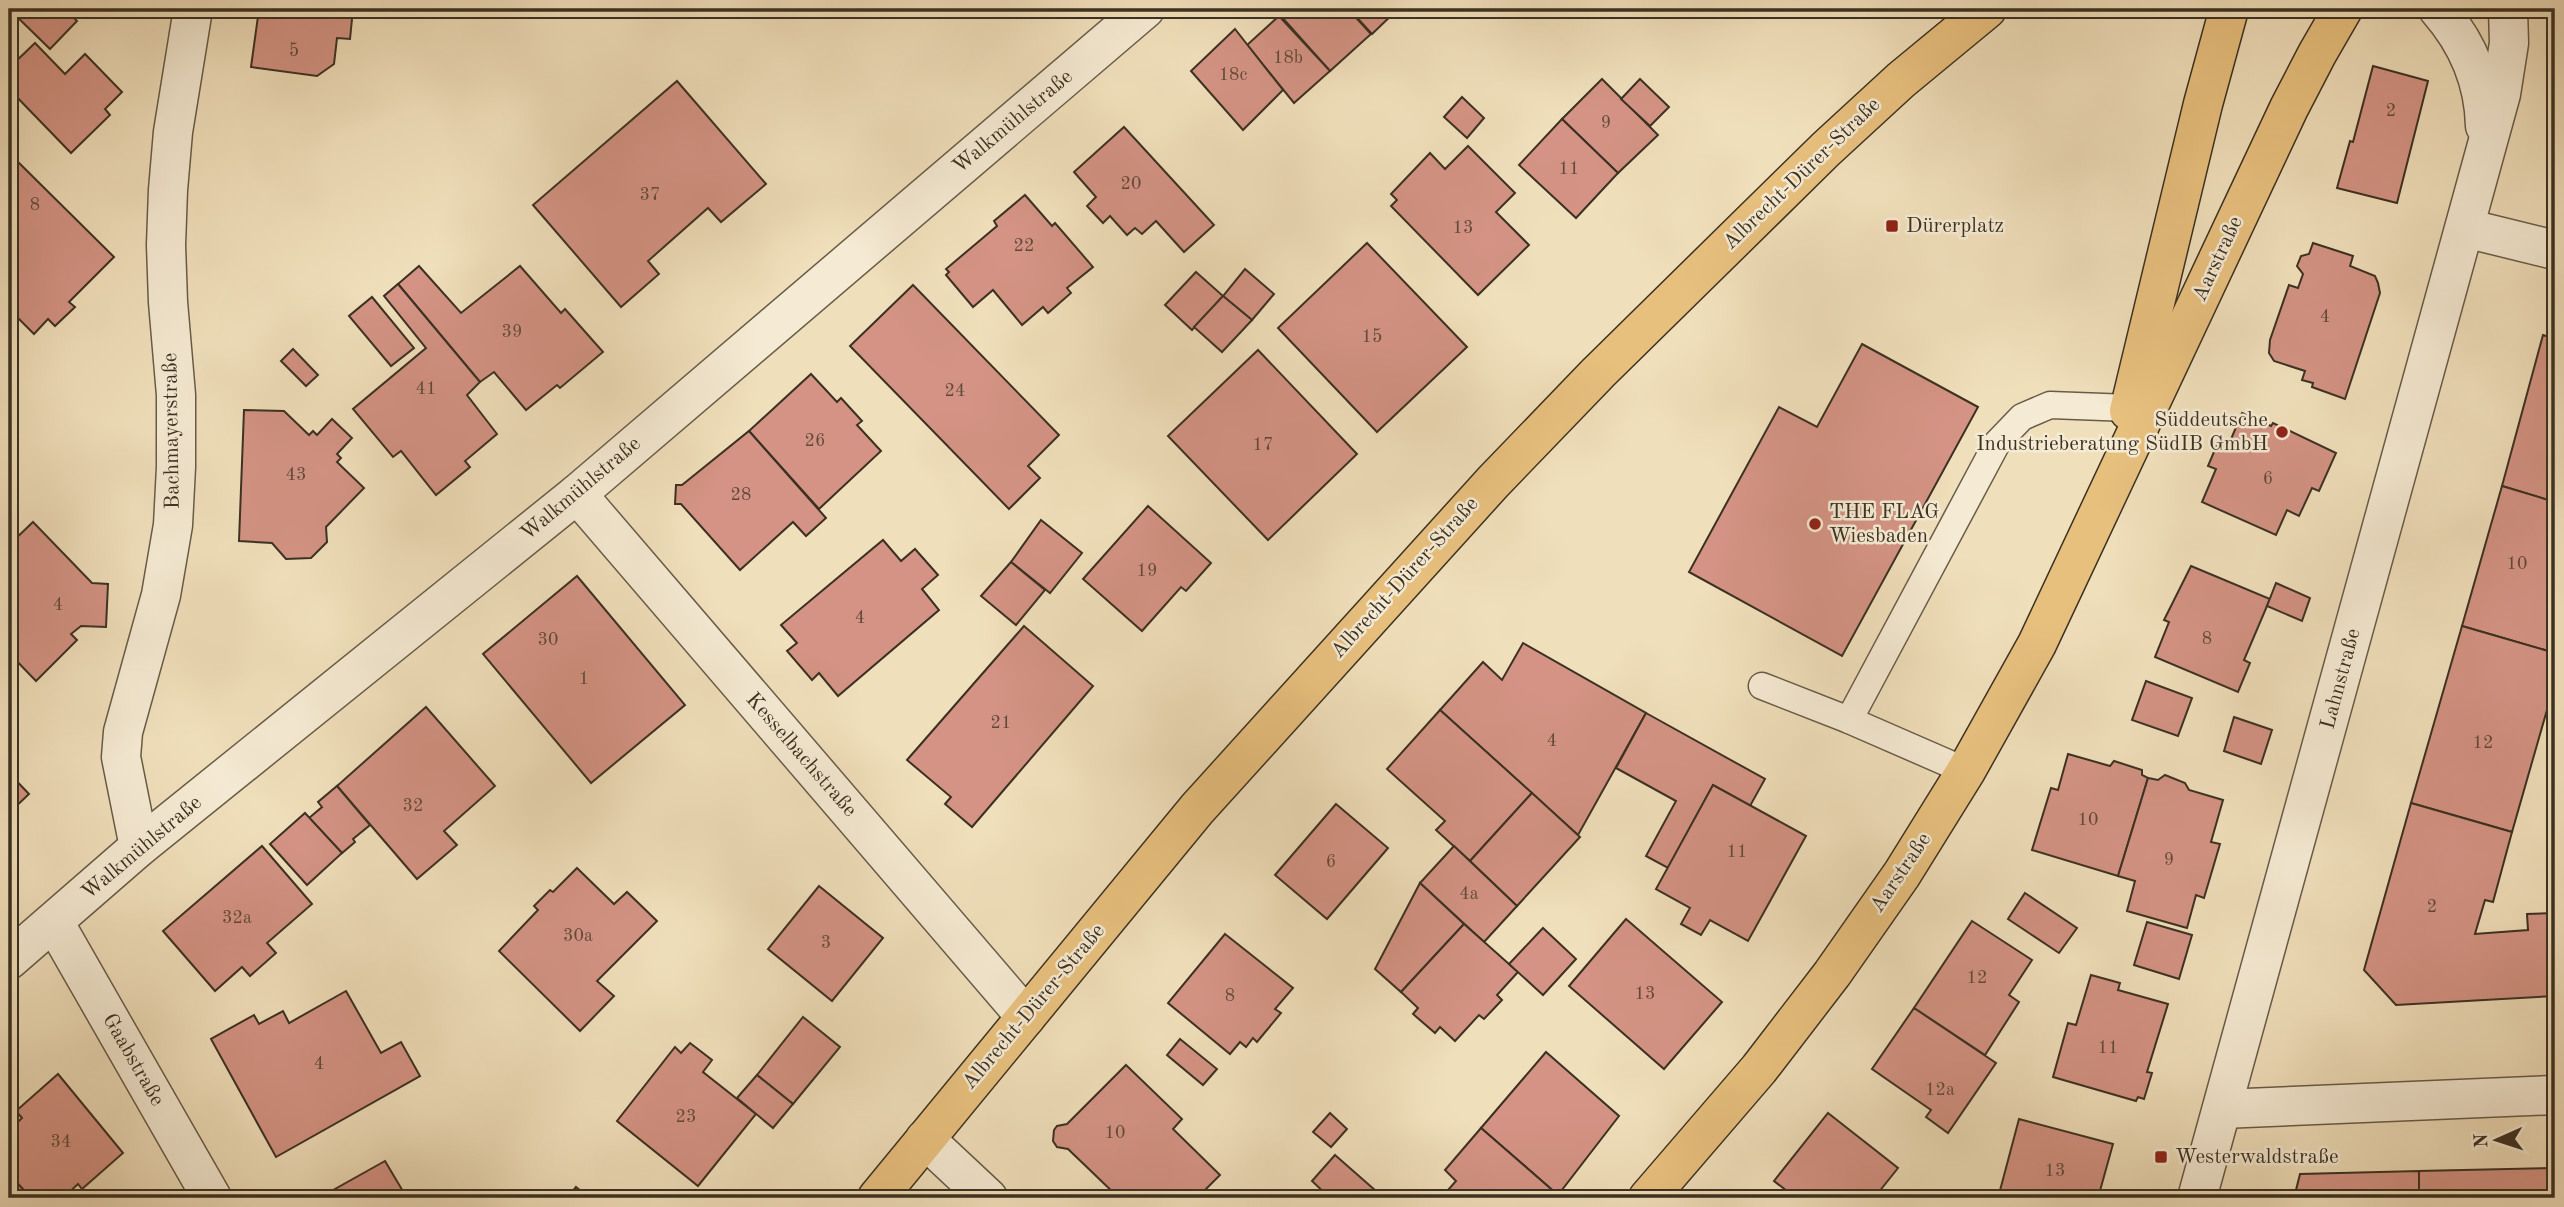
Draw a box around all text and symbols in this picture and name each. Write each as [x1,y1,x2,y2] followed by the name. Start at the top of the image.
[289,42,299,60] house number: 5
[1273,49,1303,67] house number: 18b
[949,66,1077,178] street label: Walkmühlstraße
[1219,66,1248,84] house number: 18c
[1720,94,1884,254] street label: Albrecht-Dürer-Straße
[2386,102,2396,120] house number: 2
[1601,114,1611,132] house number: 9
[1559,160,1579,178] house number: 11
[1121,175,1141,193] house number: 20
[640,186,660,204] house number: 37
[30,196,40,214] house number: 8
[2189,213,2247,305] street label: Aarstraße
[1906,216,2004,237] place label: Dürerplatz
[1884,218,1900,234] marker: Dürerplatz
[1453,219,1473,237] house number: 13
[1014,237,1034,255] house number: 22
[2320,308,2330,326] house number: 4
[502,323,522,341] house number: 39
[1362,328,1382,346] house number: 15
[160,352,184,510] street label: Bachmayerstraße
[416,380,436,398] house number: 41
[945,382,965,400] house number: 24
[1976,410,2268,455] place label: Süddeutsche Industrieberatung SüdIB GmbH
[2274,424,2290,440] marker: Süddeutsche Industrieberatung SüdIB GmbH
[805,432,825,450] house number: 26
[517,433,645,545] street label: Walkmühlstraße
[1253,436,1273,454] house number: 17
[286,466,306,484] house number: 43
[2263,470,2273,488] house number: 6
[731,486,751,504] house number: 28
[1327,493,1483,663] street label: Albrecht-Dürer-Straße
[1829,502,1939,547] place label: THE FLAG Wiesbaden
[1807,516,1823,532] marker: THE FLAG Wiesbaden
[2507,555,2527,573] house number: 10
[1137,562,1157,580] house number: 19
[53,596,63,614] house number: 4
[855,609,865,627] house number: 4
[2317,626,2365,732] street label: Lahnstraße
[2202,630,2212,648] house number: 8
[538,631,558,649] house number: 30
[579,670,589,688] house number: 1
[742,689,860,821] street label: Kesselbachstraße
[991,714,1011,732] house number: 21
[1547,732,1557,750] house number: 4
[2473,734,2493,752] house number: 12
[78,792,206,904] street label: Walkmühlstraße
[403,797,423,815] house number: 32
[2078,811,2098,829] house number: 10
[1867,829,1935,917] street label: Aarstraße
[1727,843,1747,861] house number: 11
[2164,851,2174,869] house number: 9
[1326,853,1336,871] house number: 6
[1459,885,1479,903] house number: 4a
[2427,898,2437,916] house number: 2
[222,909,252,927] house number: 32a
[959,920,1109,1094] street label: Albrecht-Dürer-Straße
[563,927,593,945] house number: 30a
[821,934,831,952] house number: 3
[1967,969,1987,987] house number: 12
[1635,985,1655,1003] house number: 13
[1225,987,1235,1005] house number: 8
[98,1010,168,1110] street label: Gaabstraße
[2098,1039,2118,1057] house number: 11
[314,1055,324,1073] house number: 4
[1925,1081,1955,1099] house number: 12a
[2462,1106,2532,1176] north arrow
[676,1108,696,1126] house number: 23
[1105,1124,1125,1142] house number: 10
[51,1133,71,1151] house number: 34
[2473,1133,2492,1149] text: N
[2175,1147,2339,1168] place label: Westerwaldstraße
[2153,1149,2169,1165] marker: Westerwaldstraße
[2045,1162,2065,1180] house number: 13

